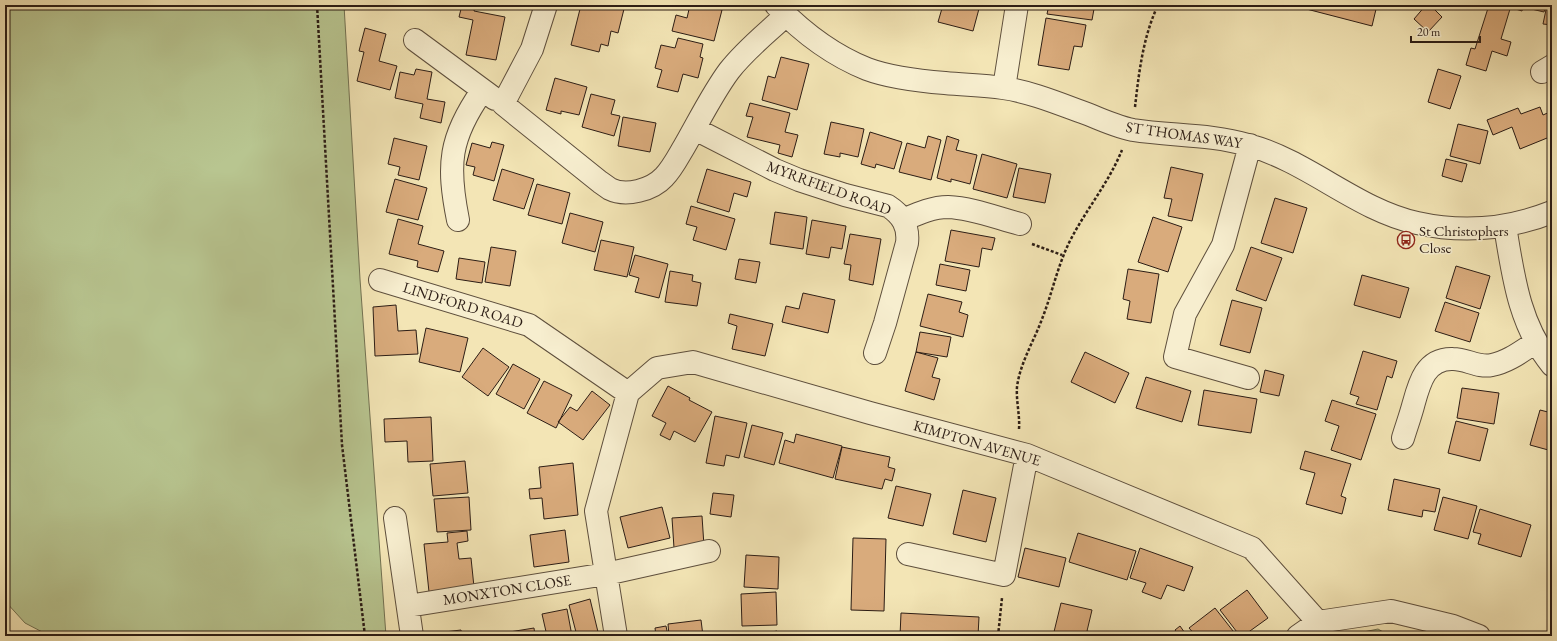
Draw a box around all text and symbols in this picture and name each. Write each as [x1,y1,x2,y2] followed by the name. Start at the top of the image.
[1411,18,1480,44] scale bar
[1417,24,1441,40] text: 20 m
[1125,117,1245,152] street label: ST THOMAS WAY
[764,156,894,219] street label: MYRRFIELD ROAD
[1419,221,1509,257] place label: St Christophers Close
[1396,230,1416,250] bus stop icon: St Christophers Close
[401,277,525,332] street label: LINDFORD ROAD
[911,415,1043,470] street label: KIMPTON AVENUE
[441,570,573,609] street label: MONXTON CLOSE

